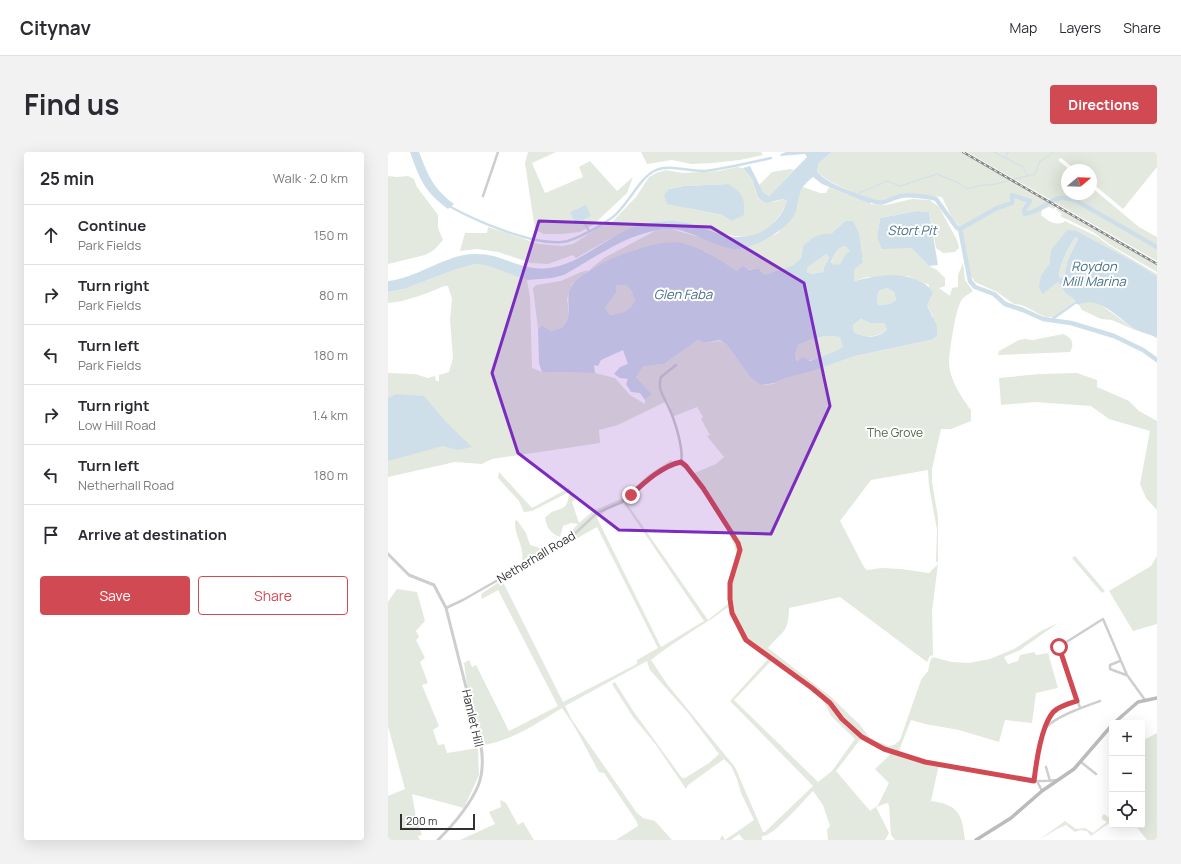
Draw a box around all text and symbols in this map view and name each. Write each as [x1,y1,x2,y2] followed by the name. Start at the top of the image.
[20,15,91,41] text: Citynav
[1009,18,1037,37] text: Map
[1059,18,1101,37] text: Layers
[1123,18,1161,37] text: Share
[24,85,119,123] text: Find us
[1050,85,1157,124] button: Directions
[1061,164,1097,200] north arrow
[40,167,94,190] text: 25 min
[273,169,348,187] text: Walk · 2.0 km
[78,215,146,236] text: Continue
[887,221,938,239] water label: Stort Pit
[40,224,62,246] icon: ahead
[314,226,348,244] text: 150 m
[78,236,141,254] text: Park Fields
[1062,257,1126,290] water label: Roydon Mill Marina
[78,275,149,296] text: Turn right
[40,284,62,306] icon: right
[654,285,713,303] water label: Glen Faba
[319,286,348,304] text: 80 m
[78,296,141,314] text: Park Fields
[78,335,140,356] text: Turn left
[40,344,62,366] icon: left
[314,346,348,364] text: 180 m
[78,356,141,374] text: Park Fields
[78,395,149,416] text: Turn right
[40,404,62,426] icon: right
[312,406,348,424] text: 1.4 km
[78,416,156,434] text: Low Hill Road
[867,424,923,441] park label: The Grove
[78,455,140,476] text: Turn left
[40,464,62,486] icon: left
[314,466,348,484] text: 180 m
[78,476,174,494] text: Netherhall Road
[622,486,640,504] route end
[40,524,62,546] icon: arrive
[78,524,227,545] text: Arrive at destination
[494,527,578,587] street label: Netherhall Road
[40,576,190,615] button: Save
[198,576,348,615] button: Share
[1050,638,1068,656] route start
[458,687,488,749] street label: Hamlet Hill
[1109,720,1145,828] map controls
[1109,720,1145,756] button: +
[1109,756,1145,792] button: −
[1109,792,1145,828] button: locate
[400,812,475,831] scale bar
[406,813,437,828] text: 200 m

